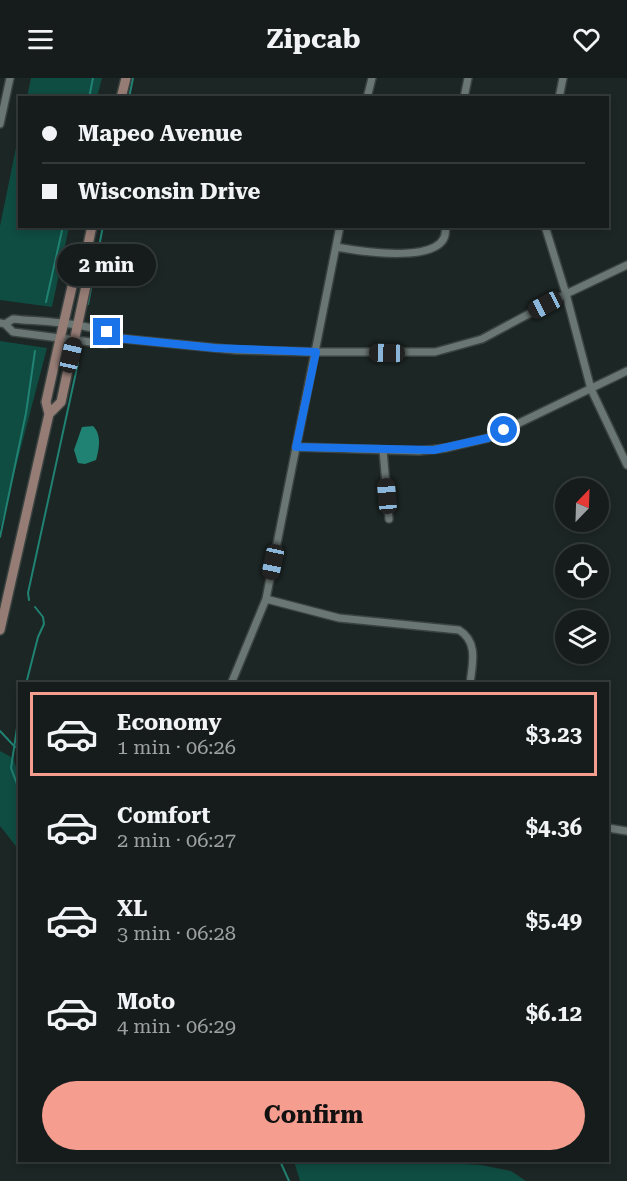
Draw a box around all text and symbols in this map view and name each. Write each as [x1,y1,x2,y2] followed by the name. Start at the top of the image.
[24,23,57,56] icon: menu
[266,23,361,55] text: Zipcab
[570,23,603,56] icon: heart
[78,121,242,146] text: Mapeo Avenue
[78,179,260,204] text: Wisconsin Drive
[57,245,156,287] callout: 2 min
[79,253,134,277] text: 2 min
[525,289,565,321] car
[93,318,120,345] route end
[58,335,84,375] car
[369,344,405,362] car
[490,416,517,443] route start
[376,477,398,515] car
[555,478,609,532] north arrow
[555,478,609,664] map controls
[260,543,286,581] car
[555,544,609,598] button: locate
[555,610,609,664] button: layers
[45,707,99,761] icon: car
[117,710,221,735] text: Economy
[526,722,582,747] text: $3.23
[117,735,236,759] text: 1 min · 06:26
[45,800,99,854] icon: car
[117,803,210,828] text: Comfort
[526,815,582,840] text: $4.36
[117,828,236,852] text: 2 min · 06:27
[45,893,99,947] icon: car
[117,896,147,921] text: XL
[526,908,582,933] text: $5.49
[117,921,236,945] text: 3 min · 06:28
[45,986,99,1040] icon: car
[117,989,175,1014] text: Moto
[526,1001,582,1026] text: $6.12
[117,1014,236,1038] text: 4 min · 06:29
[42,1081,585,1150] button: Confirm

